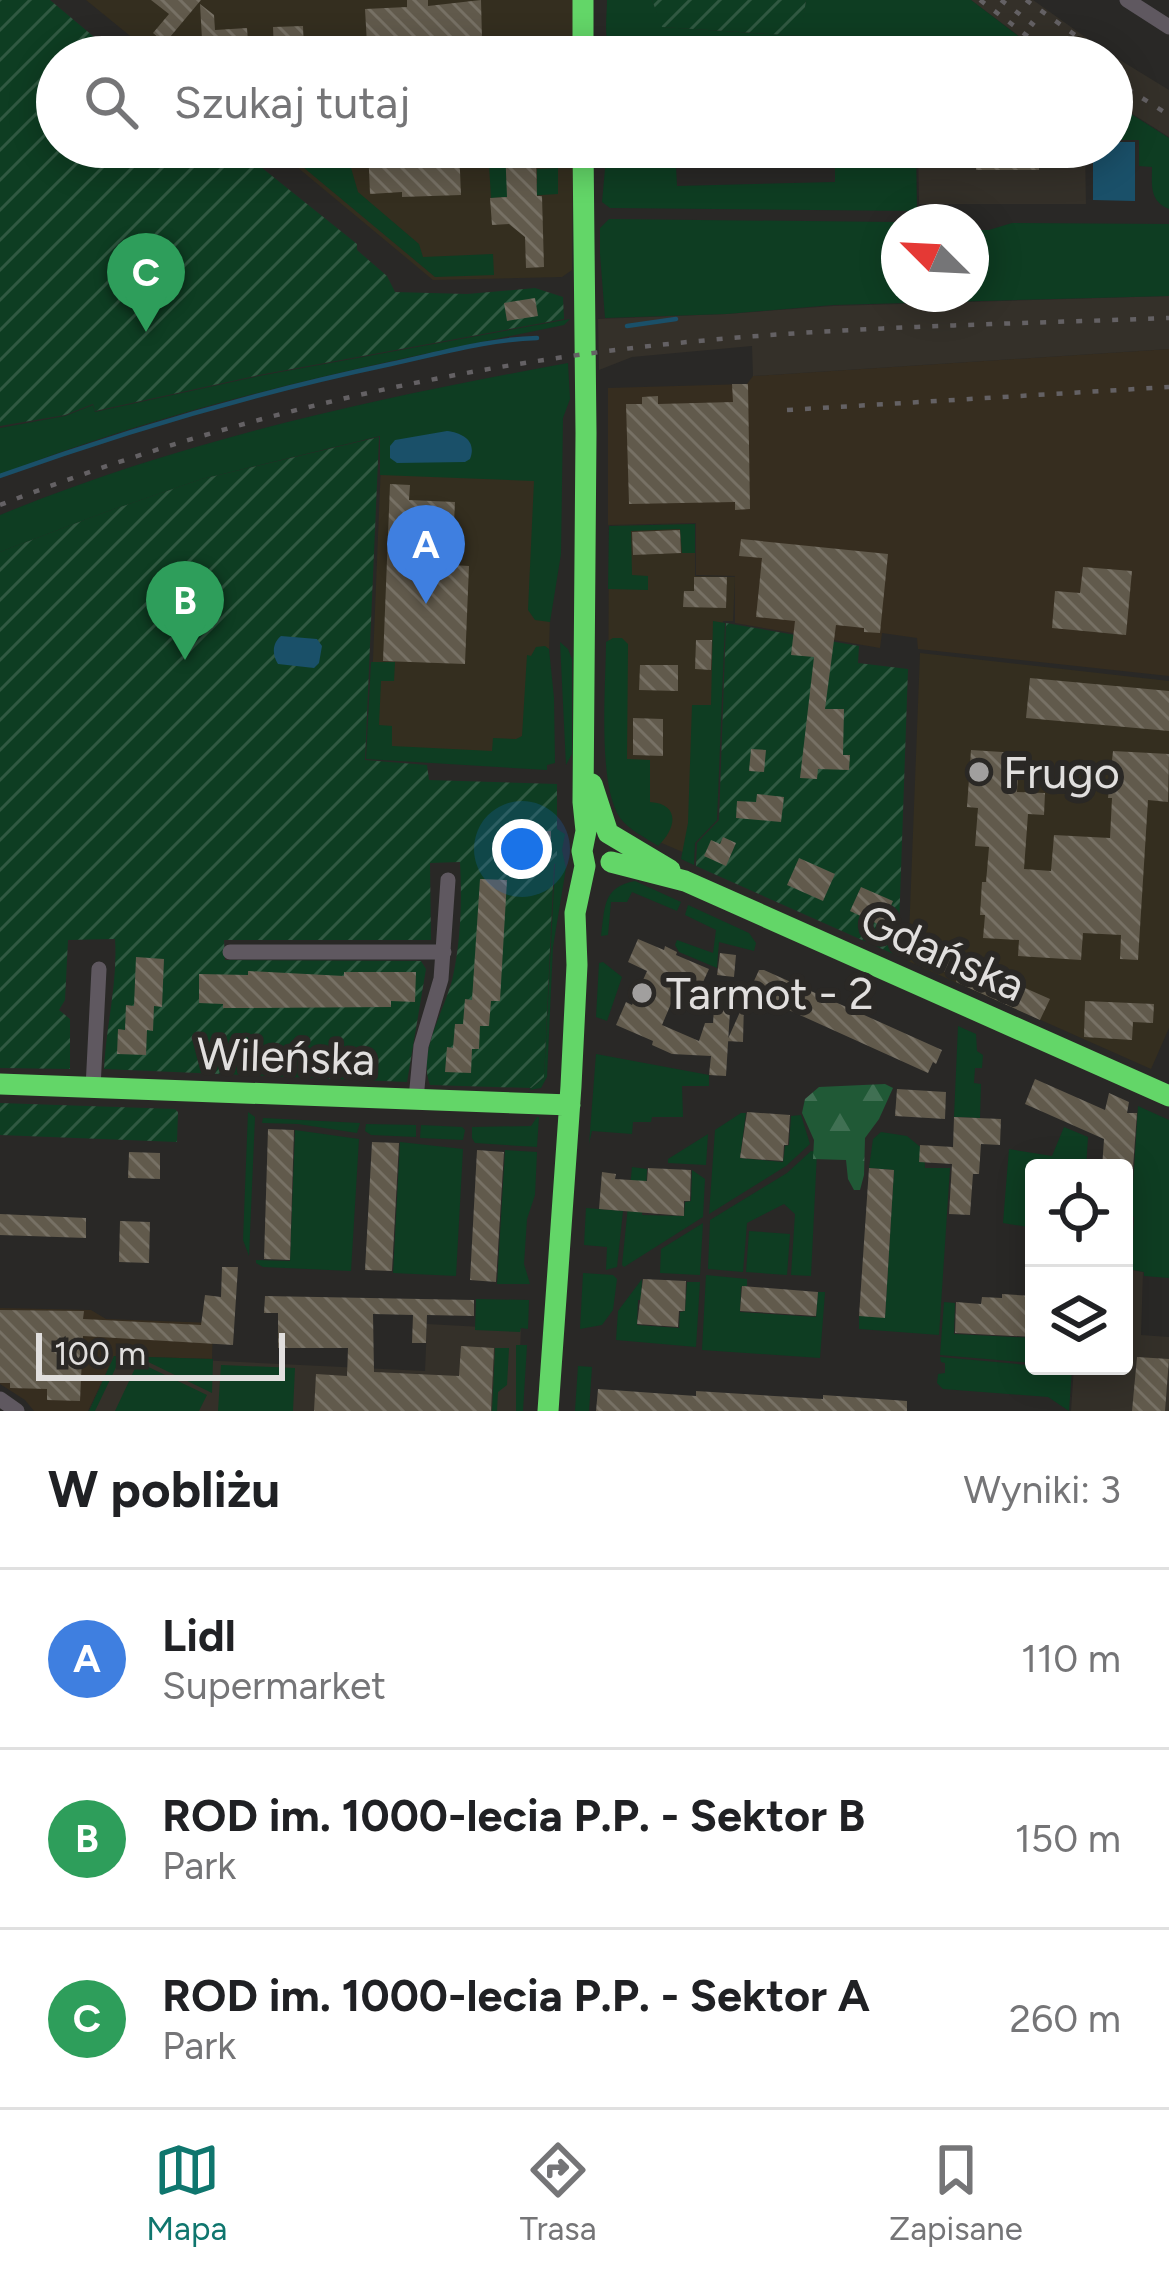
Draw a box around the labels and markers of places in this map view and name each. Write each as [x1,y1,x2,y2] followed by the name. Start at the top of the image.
[107,233,185,332] pin: C
[387,505,465,604] pin: A
[146,561,224,660] pin: B
[1003,745,1120,799] place label: Frugo
[966,759,992,785] marker: Frugo
[666,966,874,1020] place label: Tarmot - 2
[629,980,655,1006] marker: Tarmot - 2

